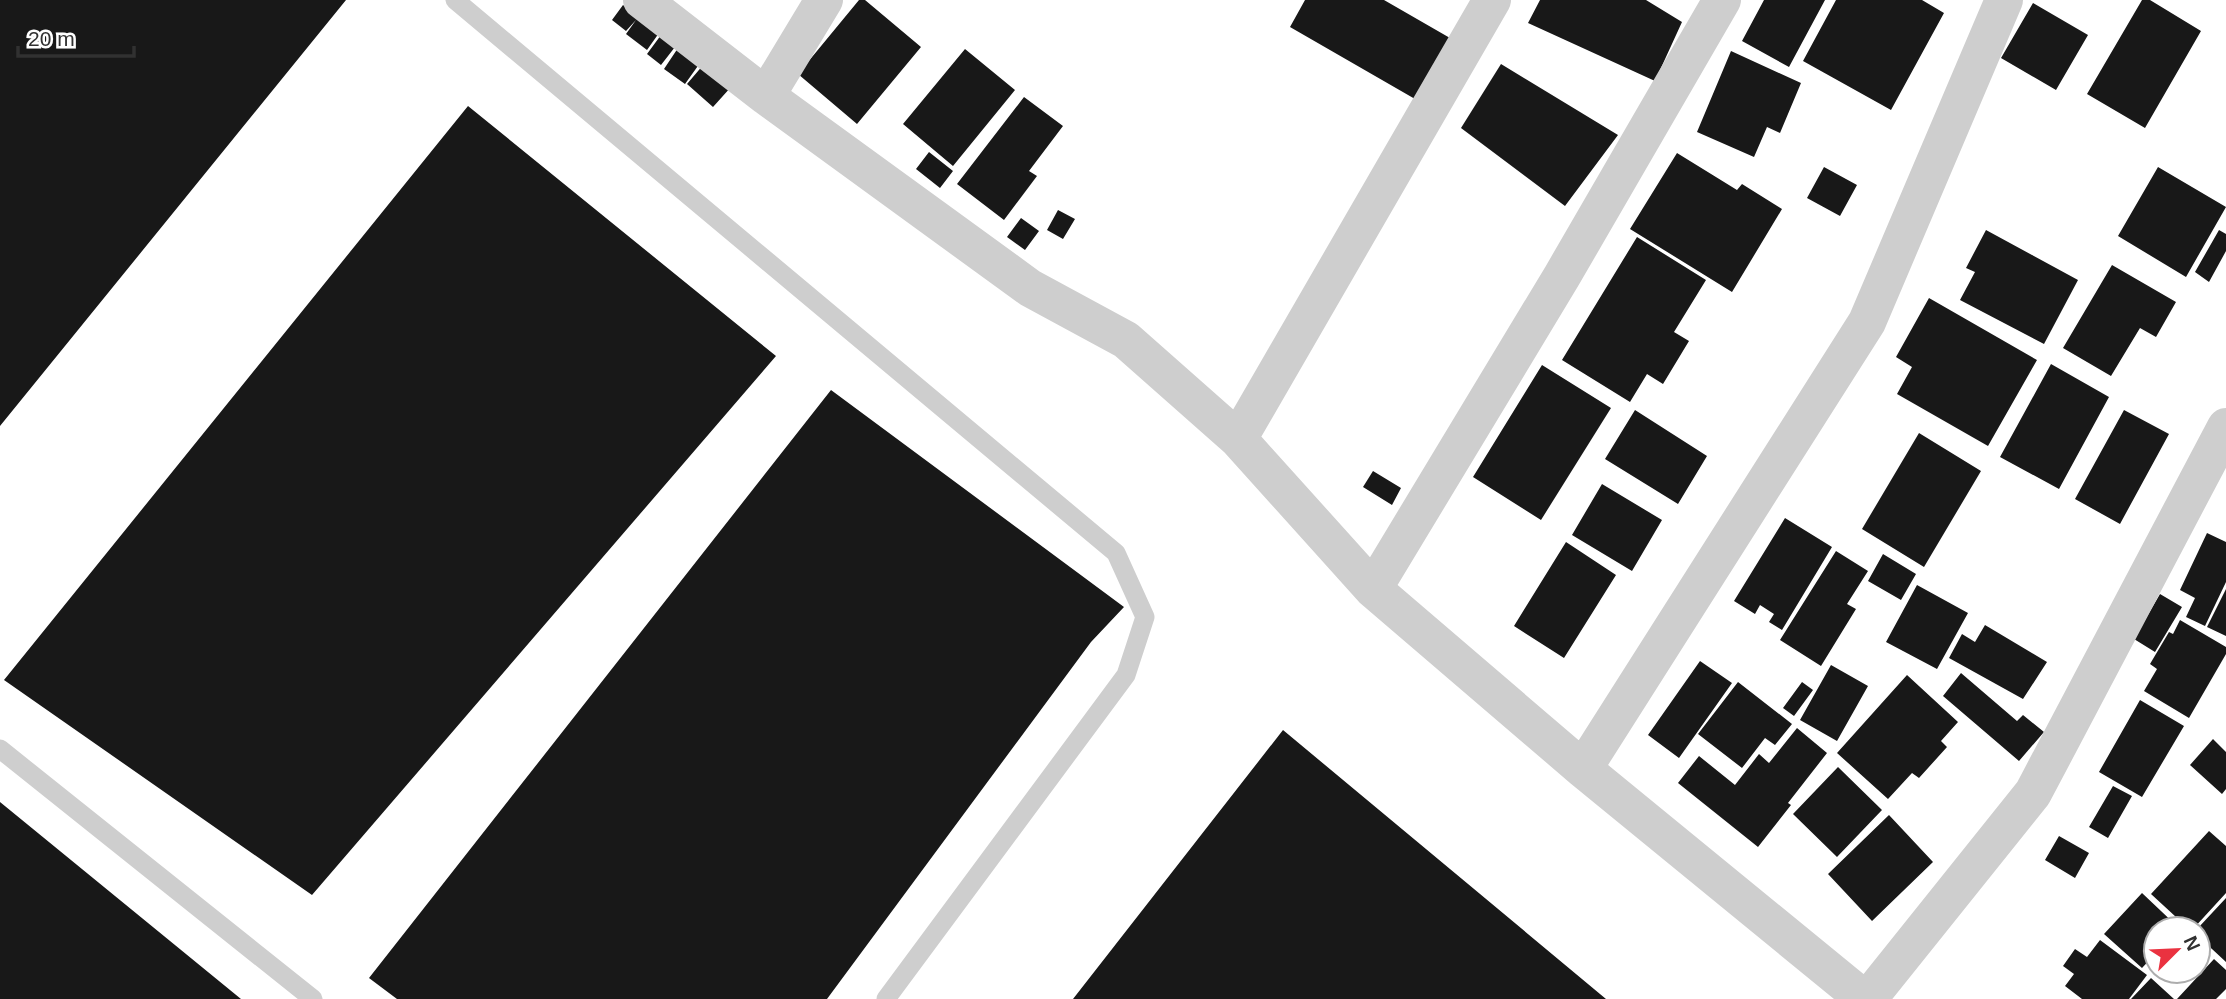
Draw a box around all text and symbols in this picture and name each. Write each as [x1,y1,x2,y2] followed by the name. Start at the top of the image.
[18,14,133,58] scale bar
[28,27,75,50] text: 20 m
[2142,915,2212,985] north arrow
[2180,933,2204,954] text: N

